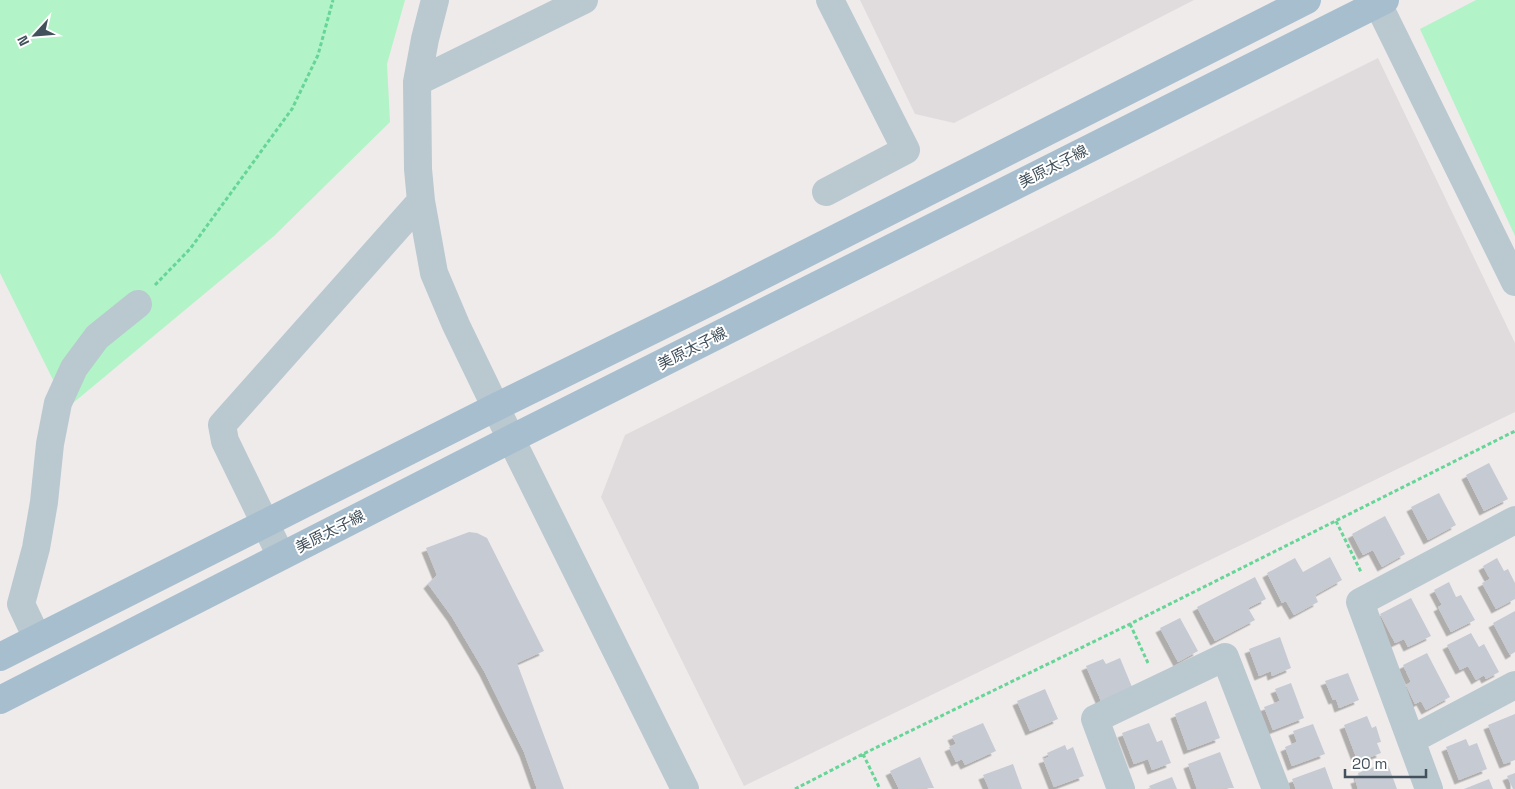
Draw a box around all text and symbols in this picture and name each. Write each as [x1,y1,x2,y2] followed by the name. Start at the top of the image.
[10,10,60,60] north arrow
[13,33,33,49] text: N
[1015,141,1091,191] street label: 美原太子線
[654,323,730,373] street label: 美原太子線
[292,506,368,556] street label: 美原太子線
[1345,746,1426,778] scale bar
[1352,754,1387,773] text: 20 m

